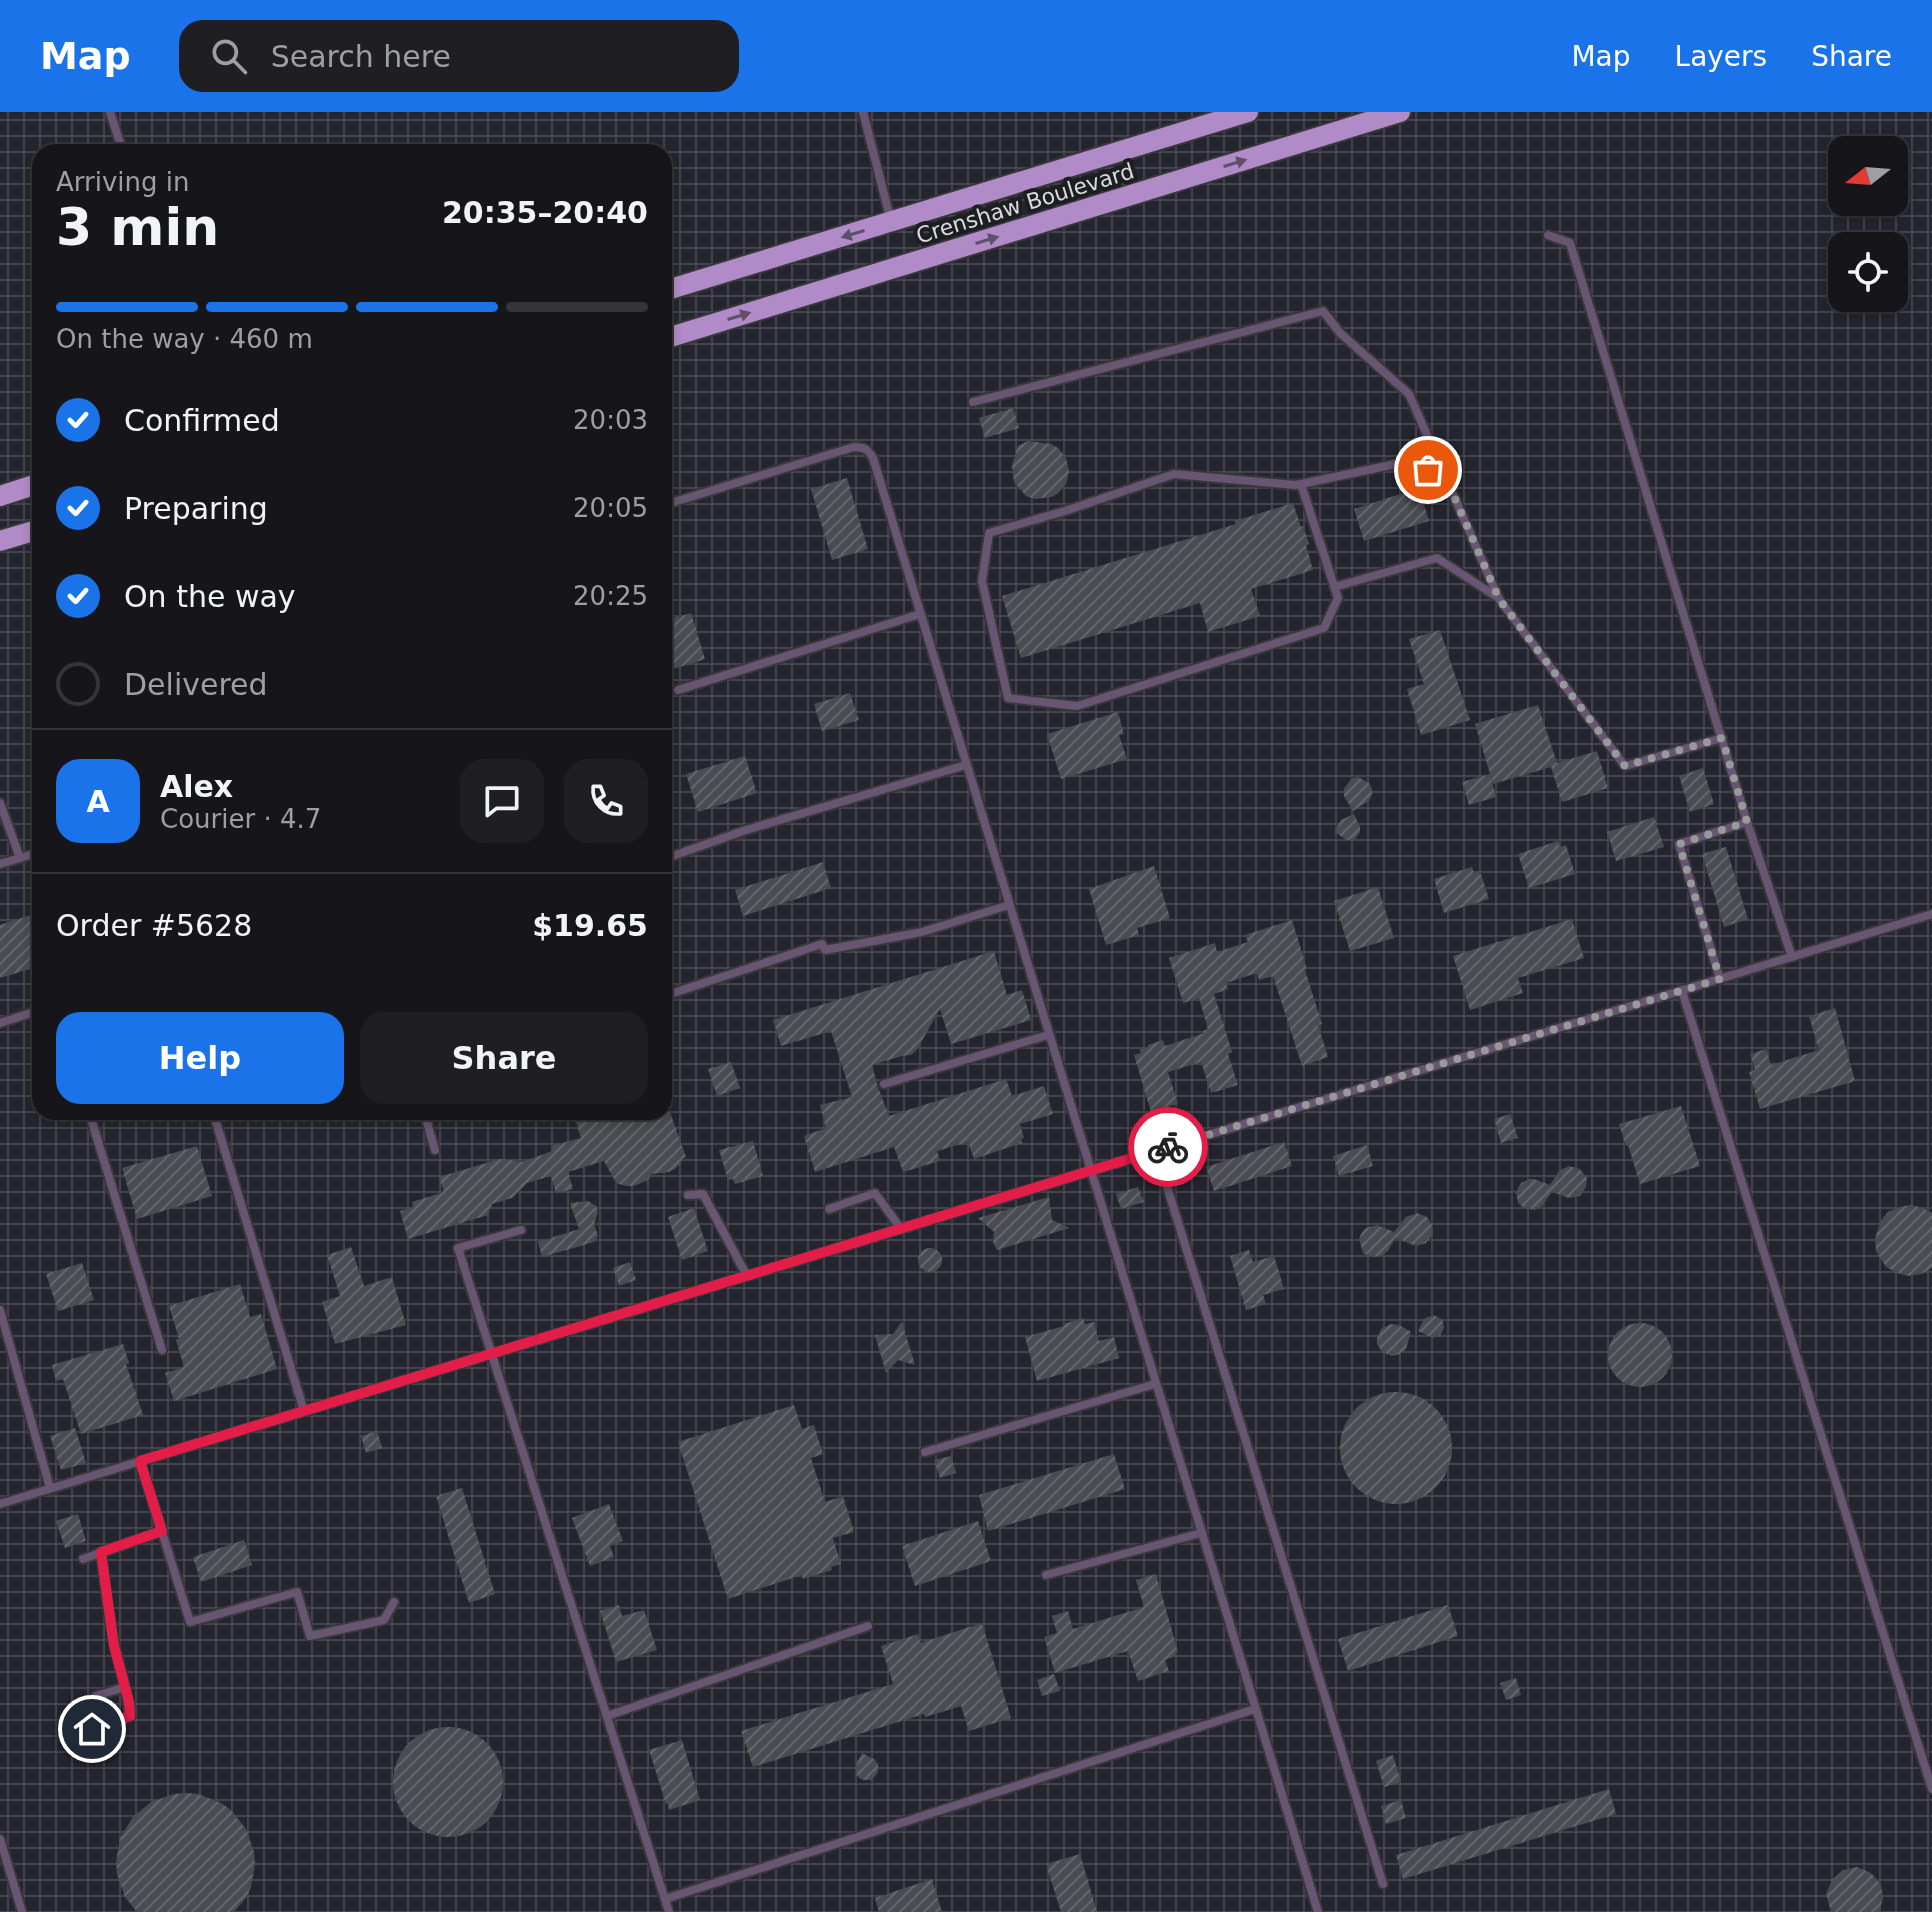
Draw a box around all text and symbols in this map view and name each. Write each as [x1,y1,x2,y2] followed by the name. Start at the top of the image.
[179,20,739,92] search box
[40,34,131,78] text: Map
[207,34,251,78] icon: search
[271,39,451,74] text: Search here
[1571,40,1631,73] text: Map
[1675,40,1767,73] text: Layers
[1811,40,1892,73] text: Share
[1828,136,1908,216] north arrow
[1828,136,1908,312] map controls
[1224,156,1248,169] one-way arrow
[913,158,1137,249] street label: Crenshaw Boulevard
[56,167,190,197] text: Arriving in
[442,195,648,230] text: 20:35–20:40
[56,197,219,257] text: 3 min
[840,228,864,241] one-way arrow
[1828,232,1908,312] button: locate
[975,233,999,245] one-way arrow
[727,309,751,322] one-way arrow
[56,324,313,354] text: On the way · 460 m
[56,398,100,442] icon: check
[124,403,280,438] text: Confirmed
[573,405,648,435] text: 20:03
[1394,436,1462,504] pin
[1406,448,1450,492] icon: bag
[56,486,100,530] icon: check
[124,491,268,526] text: Preparing
[573,493,648,523] text: 20:05
[56,574,100,618] icon: check
[124,579,296,614] text: On the way
[573,581,648,611] text: 20:25
[124,667,268,702] text: Delivered
[460,759,544,843] button: chat
[564,759,648,843] button: phone
[160,769,233,804] text: Alex
[86,784,110,819] text: A
[160,804,321,834] text: Courier · 4.7
[56,908,252,943] text: Order #5628
[532,908,648,943] text: $19.65
[56,1012,344,1104] button: Help
[360,1012,648,1104] button: Share
[1128,1107,1208,1187] courier
[1146,1125,1190,1169] icon: bike
[58,1695,126,1763] pin
[70,1707,114,1751] icon: home

